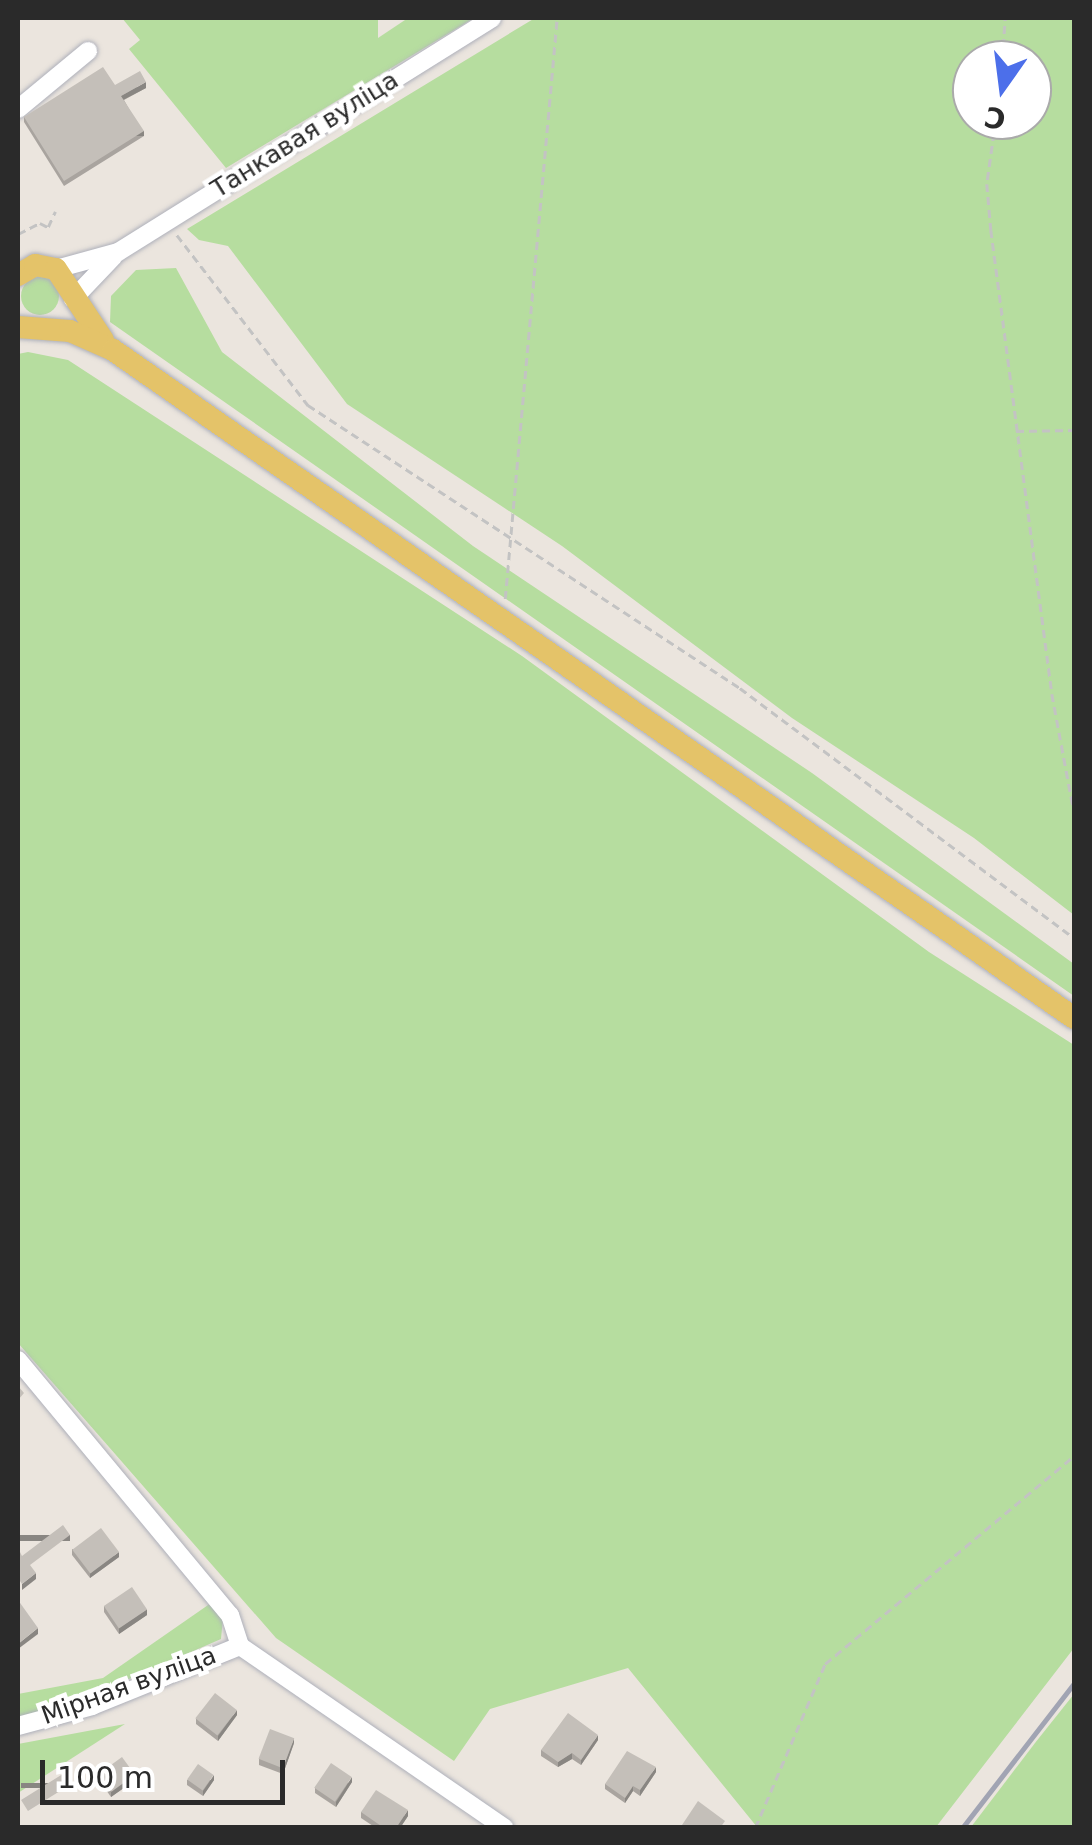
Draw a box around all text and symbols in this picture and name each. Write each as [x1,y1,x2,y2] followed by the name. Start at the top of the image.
[952,40,1052,140] north arrow
[206,65,404,205] street label: Танкавая вуліца
[981,99,1009,136] text: С
[37,1640,221,1732] street label: Мірная вуліца
[45,1740,290,1802] scale bar
[57,1760,153,1795] text: 100 m

